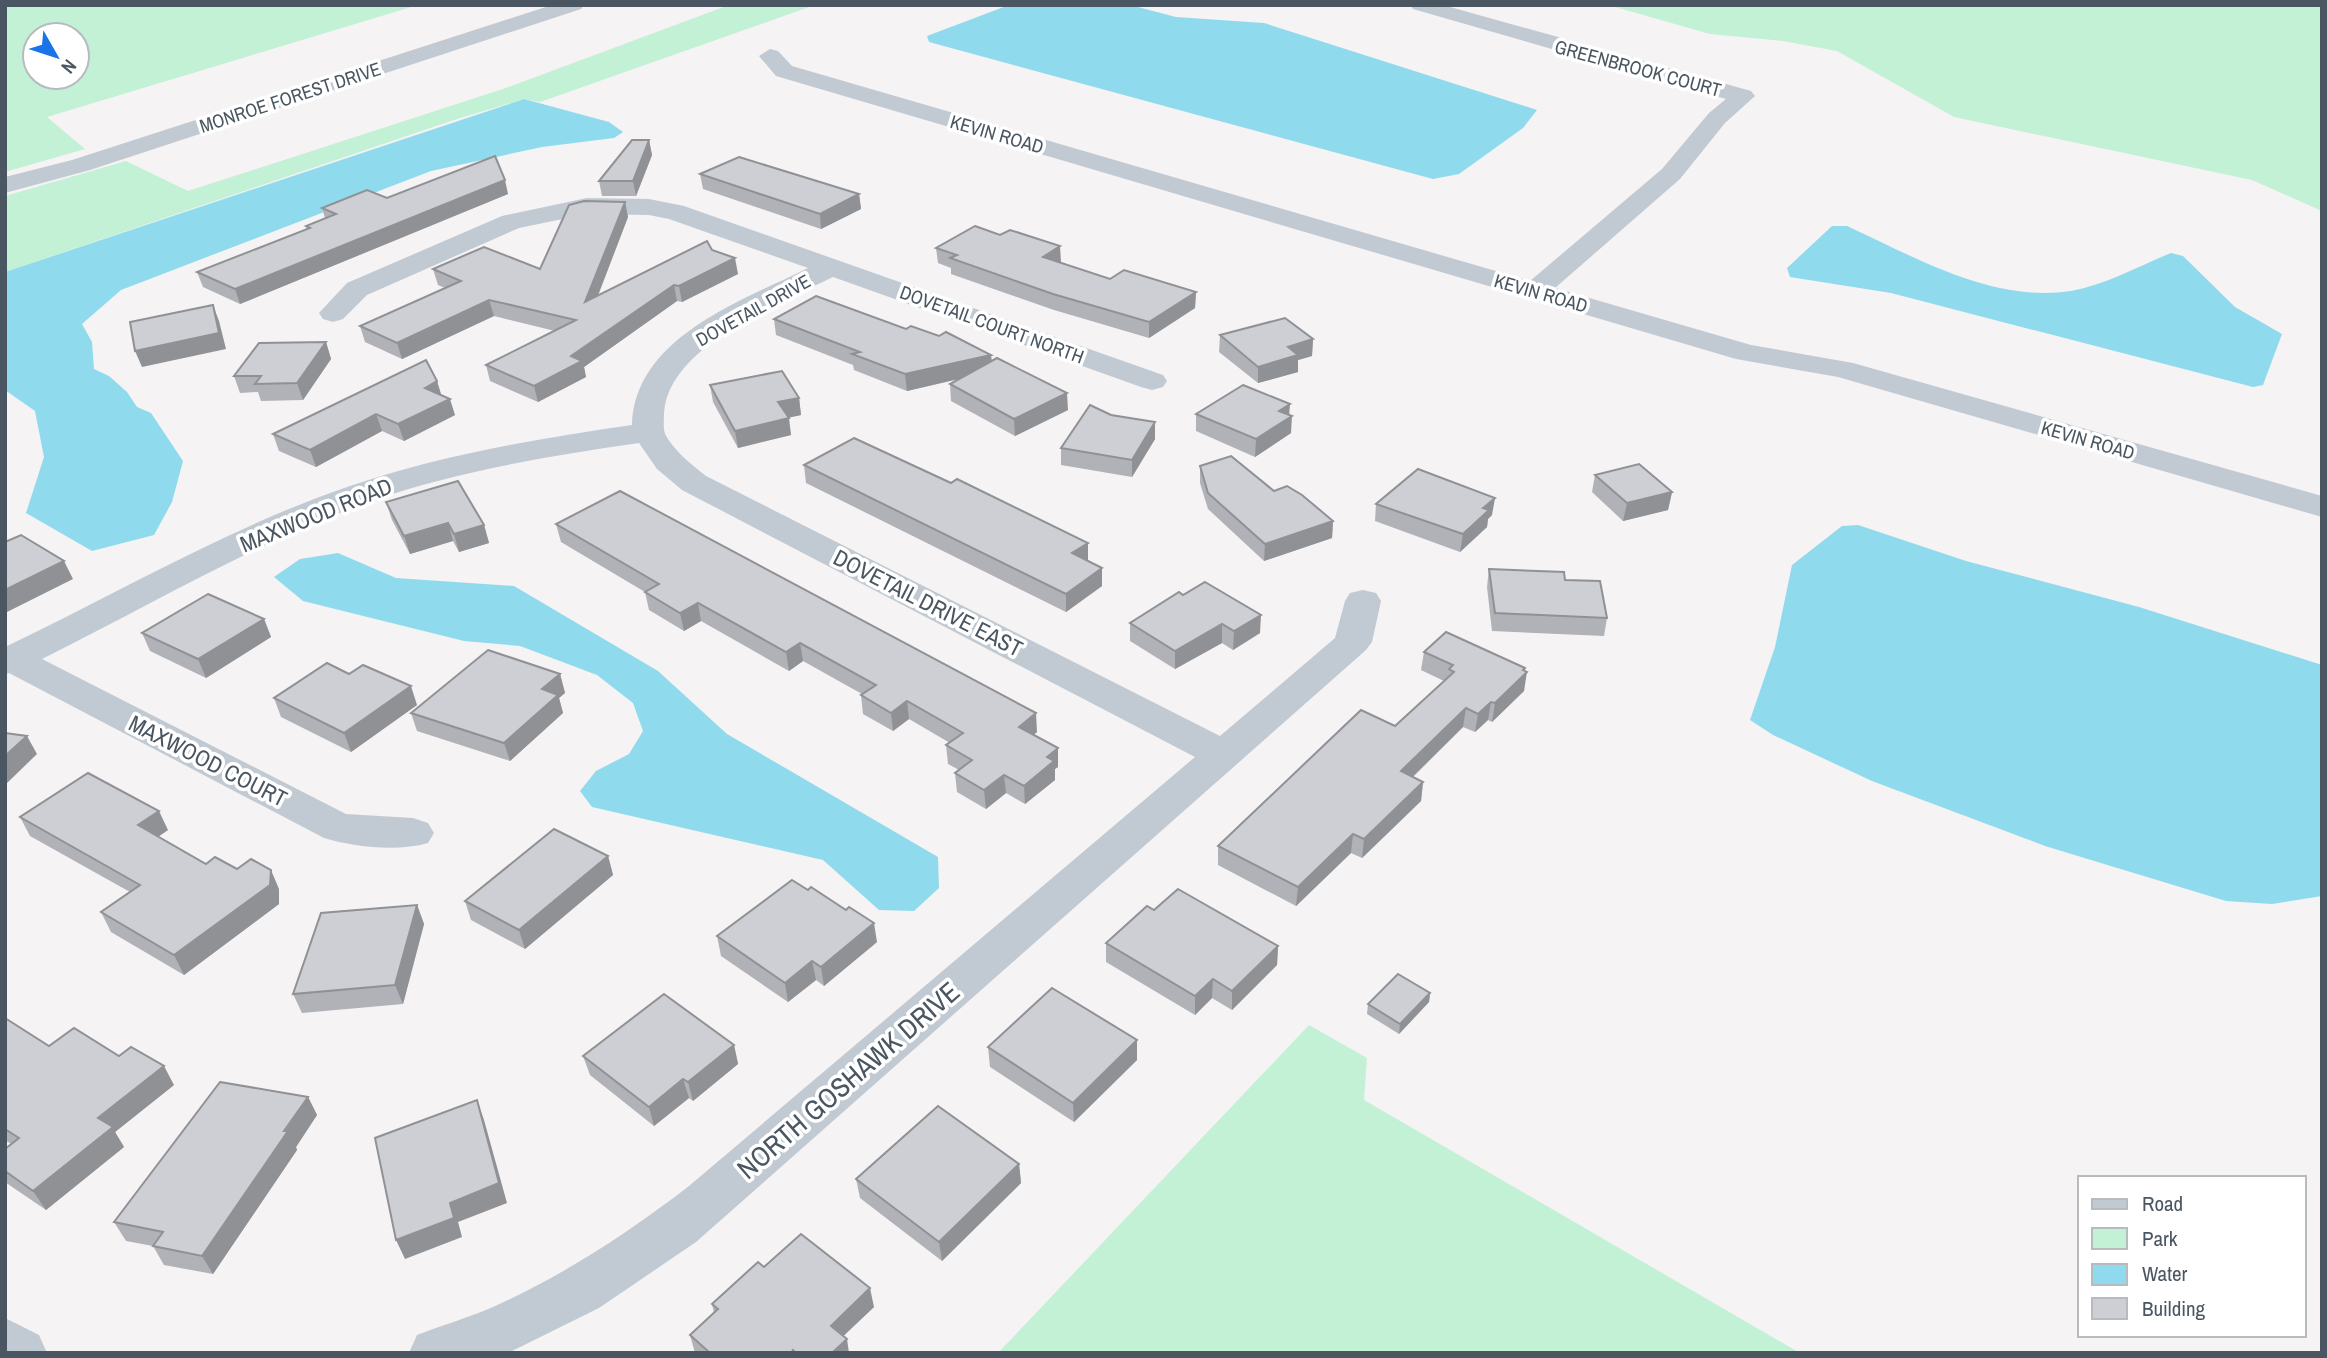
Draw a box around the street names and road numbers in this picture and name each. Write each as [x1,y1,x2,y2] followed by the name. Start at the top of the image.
[1552,33,1724,103] street label: GREENBROOK COURT
[196,55,384,139] street label: MONROE FOREST DRIVE
[947,108,1047,160] street label: KEVIN ROAD
[1491,267,1591,319] street label: KEVIN ROAD
[691,268,815,352] street label: DOVETAIL DRIVE
[896,279,1088,369] street label: DOVETAIL COURT NORTH
[2038,414,2138,466] street label: KEVIN ROAD
[235,470,396,559] street label: MAXWOOD ROAD
[828,541,1029,664] street label: DOVETAIL DRIVE EAST
[124,707,293,814] street label: MAXWOOD COURT
[729,973,967,1187] street label: NORTH GOSHAWK DRIVE

